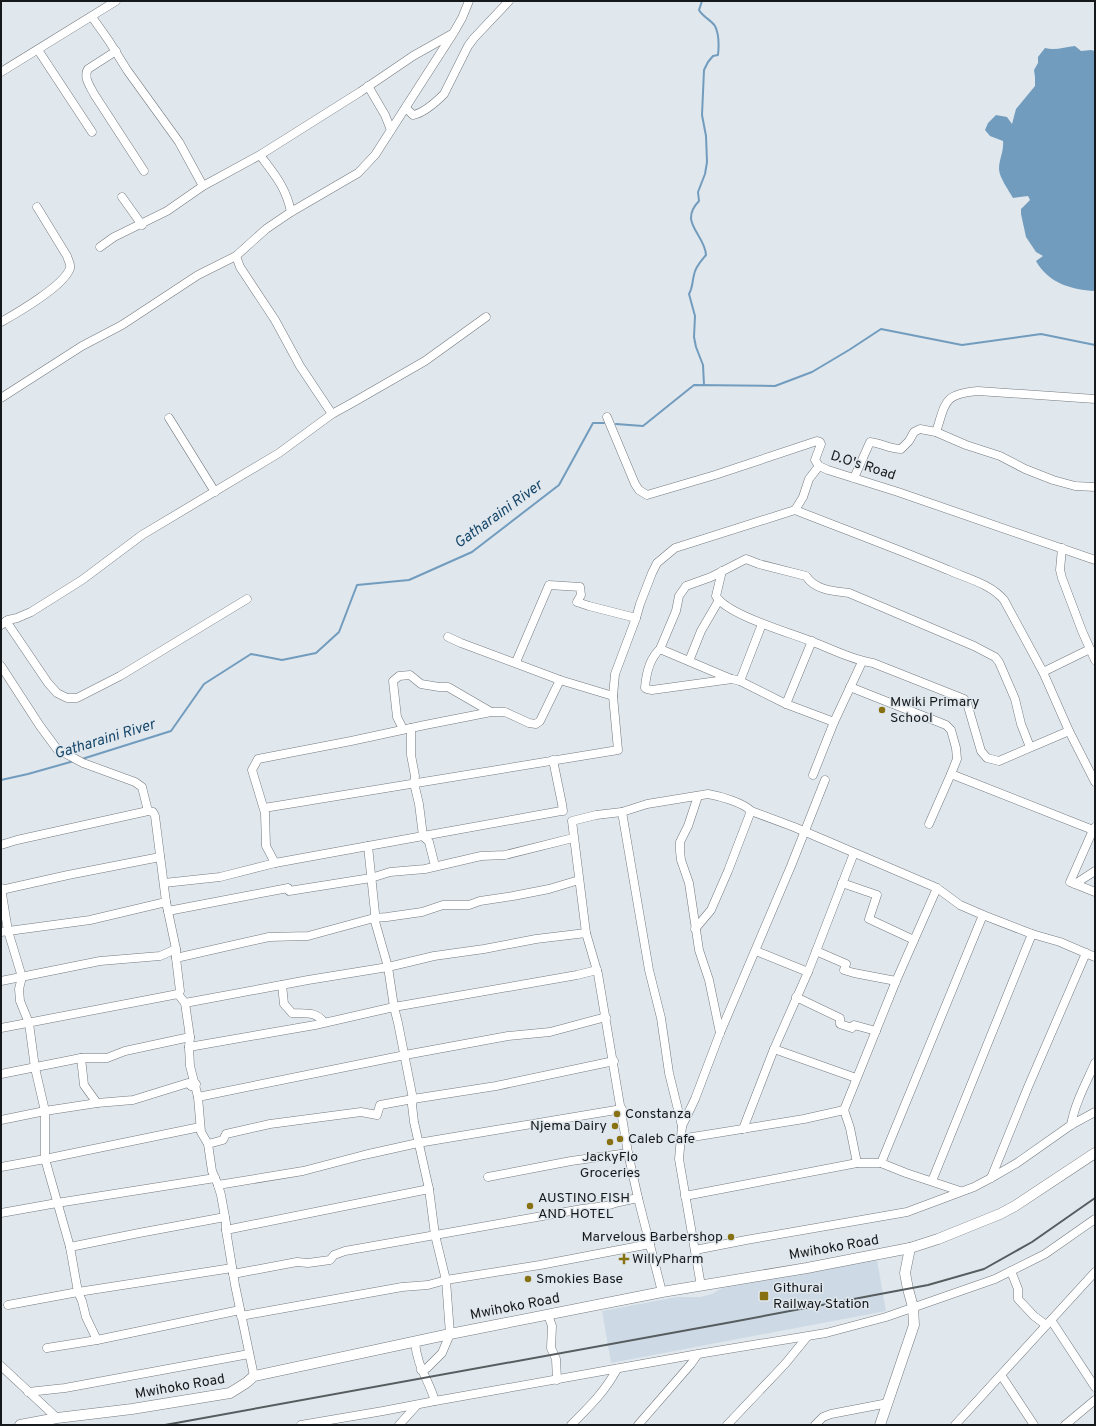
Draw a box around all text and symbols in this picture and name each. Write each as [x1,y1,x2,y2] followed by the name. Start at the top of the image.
[828,447,898,485] street label: D.O's Road
[451,476,548,553] water label: Gatharaini River
[890,694,979,727] place label: Mwiki Primary School
[877,705,887,715] marker: Mwiki Primary School
[52,715,159,764] water label: Gatharaini River
[625,1106,691,1123] place label: Constanza
[612,1109,622,1119] marker: Constanza
[530,1118,607,1135] place label: Njema Dairy
[610,1121,620,1131] marker: Njema Dairy
[628,1131,695,1148] place label: Caleb Cafe
[615,1134,625,1144] marker: Caleb Cafe
[605,1137,615,1147] marker: JackyFlo Groceries
[580,1149,640,1182] place label: JackyFlo Groceries
[538,1190,630,1223] place label: AUSTINO FISH AND HOTEL
[525,1201,535,1211] marker: AUSTINO FISH AND HOTEL
[582,1229,723,1246] place label: Marvelous Barbershop
[726,1232,736,1242] marker: Marvelous Barbershop
[788,1232,880,1264] street label: Mwihoko Road
[632,1251,704,1268] place label: WillyPharm
[619,1254,629,1264] marker: WillyPharm
[536,1271,623,1288] place label: Smokies Base
[523,1274,533,1284] marker: Smokies Base
[773,1280,869,1313] place label: Githurai Railway Station
[469,1290,561,1324] street label: Mwihoko Road
[758,1290,770,1302] marker: Githurai Railway Station
[134,1371,226,1403] street label: Mwihoko Road

